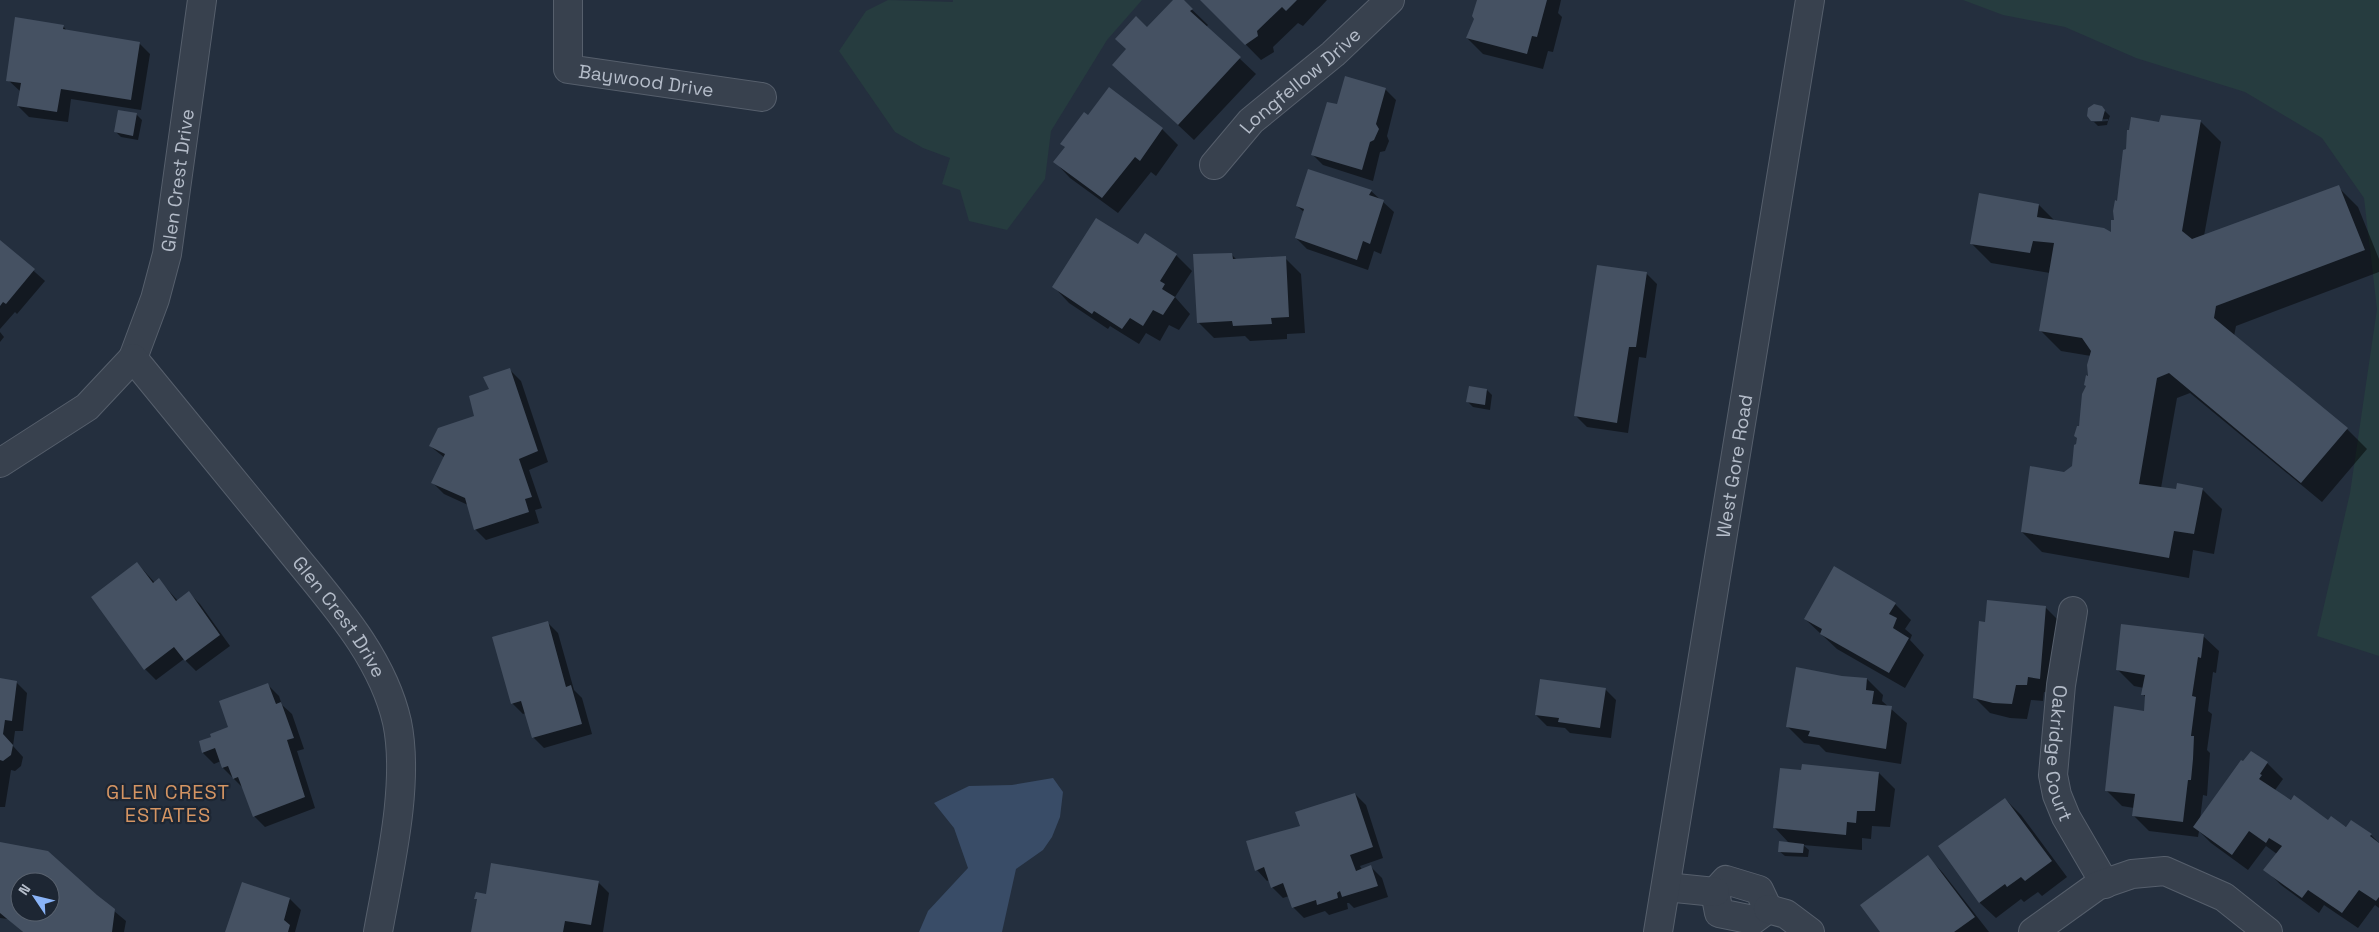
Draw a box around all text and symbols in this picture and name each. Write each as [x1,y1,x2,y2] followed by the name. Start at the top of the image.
[1234,22,1366,139] street label: Longfellow Drive
[577,59,715,103] street label: Baywood Drive
[155,107,200,253] street label: Glen Crest Drive
[1710,393,1758,540] street label: West Gore Road
[287,551,391,682] street label: Glen Crest Drive
[2039,684,2078,825] street label: Oakridge Court
[106,779,230,828] district label: GLEN CREST ESTATES
[10,872,60,922] north arrow
[14,881,34,899] text: N

